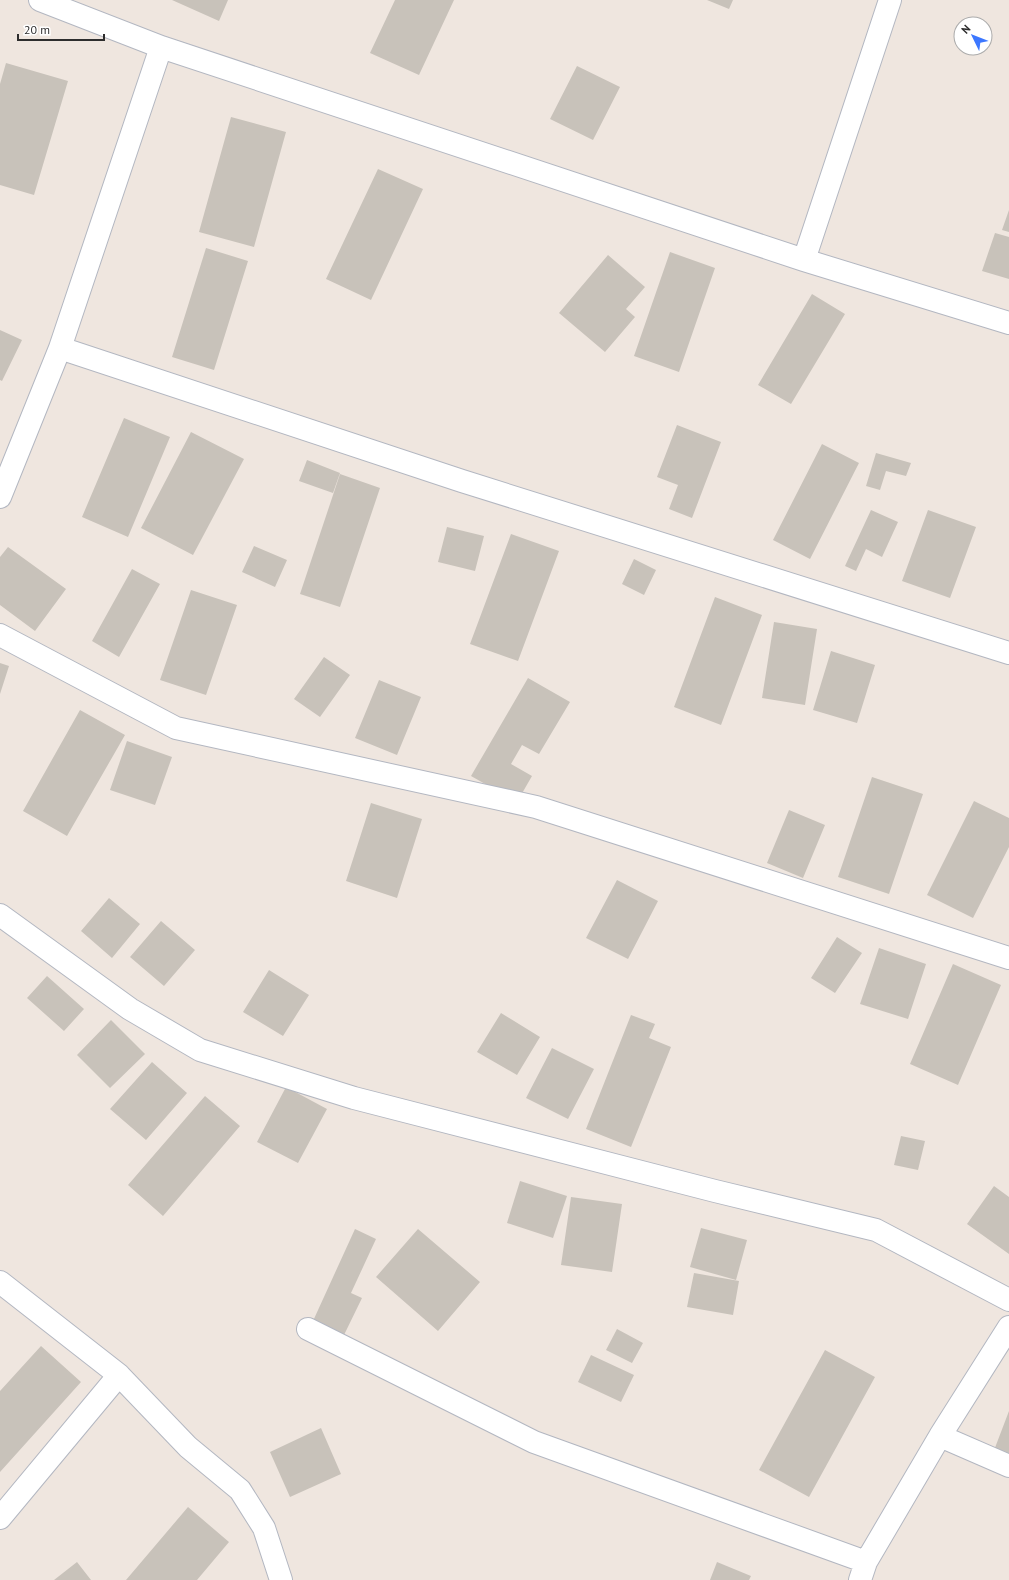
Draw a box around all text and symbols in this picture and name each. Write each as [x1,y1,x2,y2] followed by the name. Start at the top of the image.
[18,16,104,42] scale bar
[953,16,993,56] north arrow
[24,22,50,37] text: 20 m
[958,22,973,37] text: N

